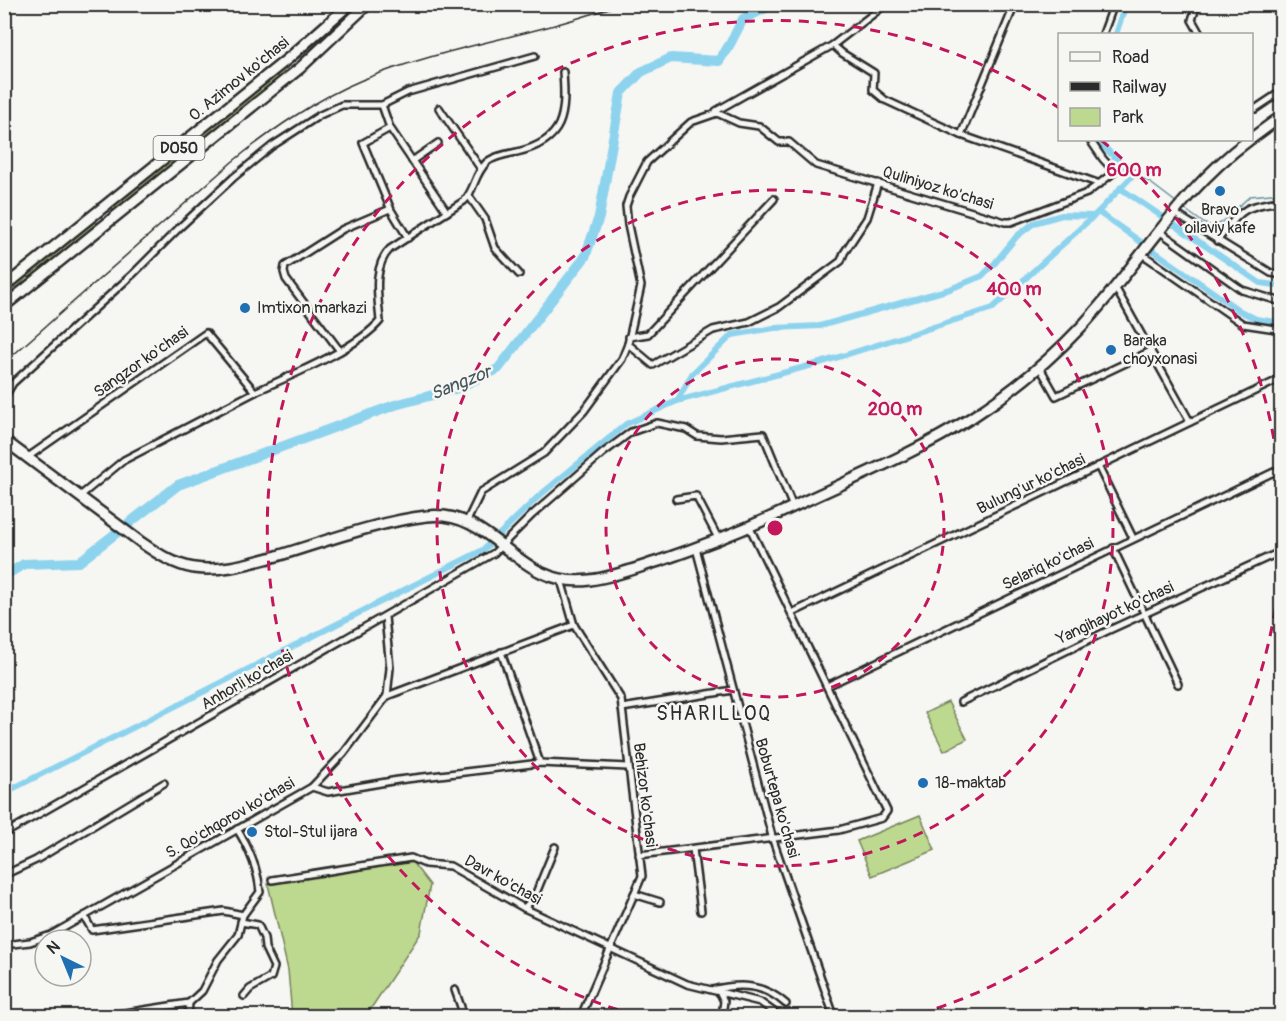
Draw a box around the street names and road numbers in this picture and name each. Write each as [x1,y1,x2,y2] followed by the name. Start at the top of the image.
[185,32,293,126] street label: O. Azimov ko'chasi
[154,136,204,160] road number: D050
[880,162,996,214] street label: Quliniyoz ko'chasi
[90,322,192,402] street label: Sangzor ko'chasi
[974,449,1089,519] street label: Bulung'ur ko'chasi
[999,533,1097,595] street label: Selariq ko'chasi
[1052,577,1177,649] street label: Yangihayot ko'chasi
[197,646,297,714] street label: Anhorli ko'chasi
[750,736,804,860] street label: Boburtepa ko'chasi
[629,742,661,849] street label: Behizor ko'chasi
[162,773,298,863] street label: S. Qo'chqorov ko'chasi
[461,851,545,910] street label: Davr ko'chasi

